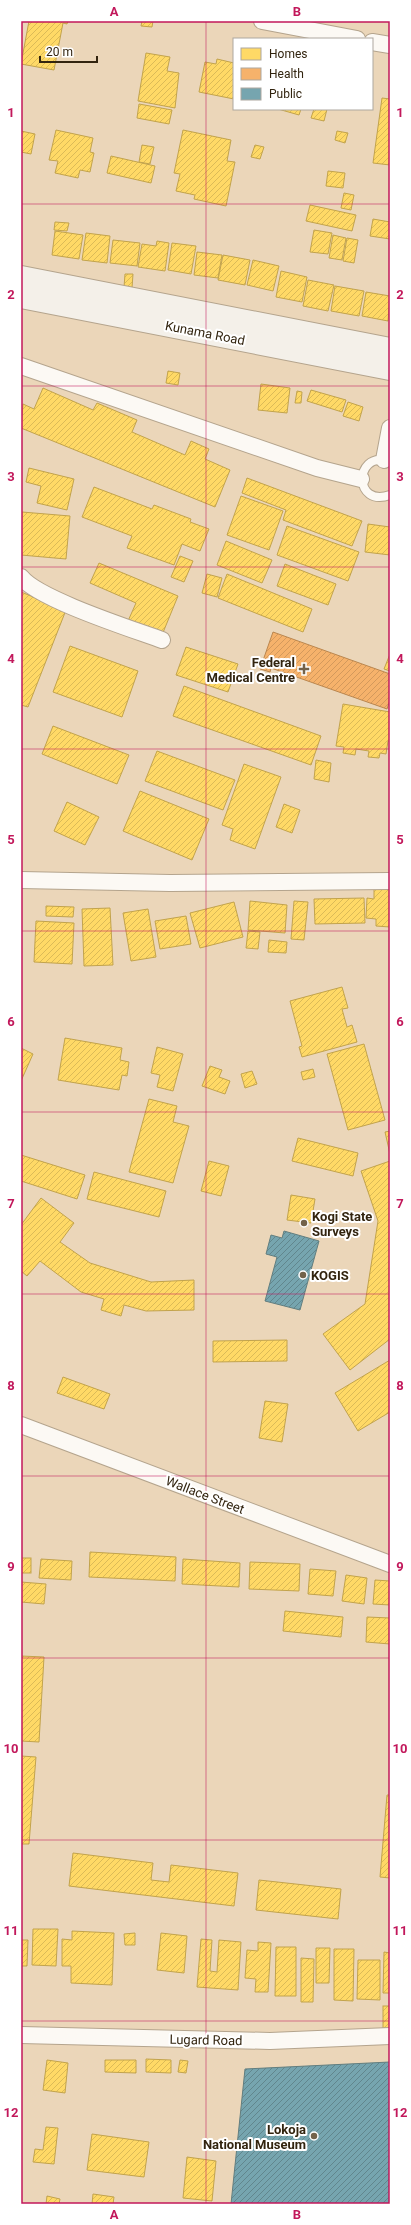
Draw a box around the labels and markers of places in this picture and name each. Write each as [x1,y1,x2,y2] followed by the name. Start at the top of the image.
[207,655,295,685] place label: Federal Medical Centre
[298,663,310,675] marker: Federal Medical Centre
[312,1209,372,1239] place label: Kogi State Surveys
[299,1218,309,1228] marker: Kogi State Surveys
[311,1268,349,1283] place label: KOGIS
[298,1270,308,1280] marker: KOGIS
[203,2122,306,2152] place label: Lokoja National Museum
[309,2131,319,2141] marker: Lokoja National Museum

